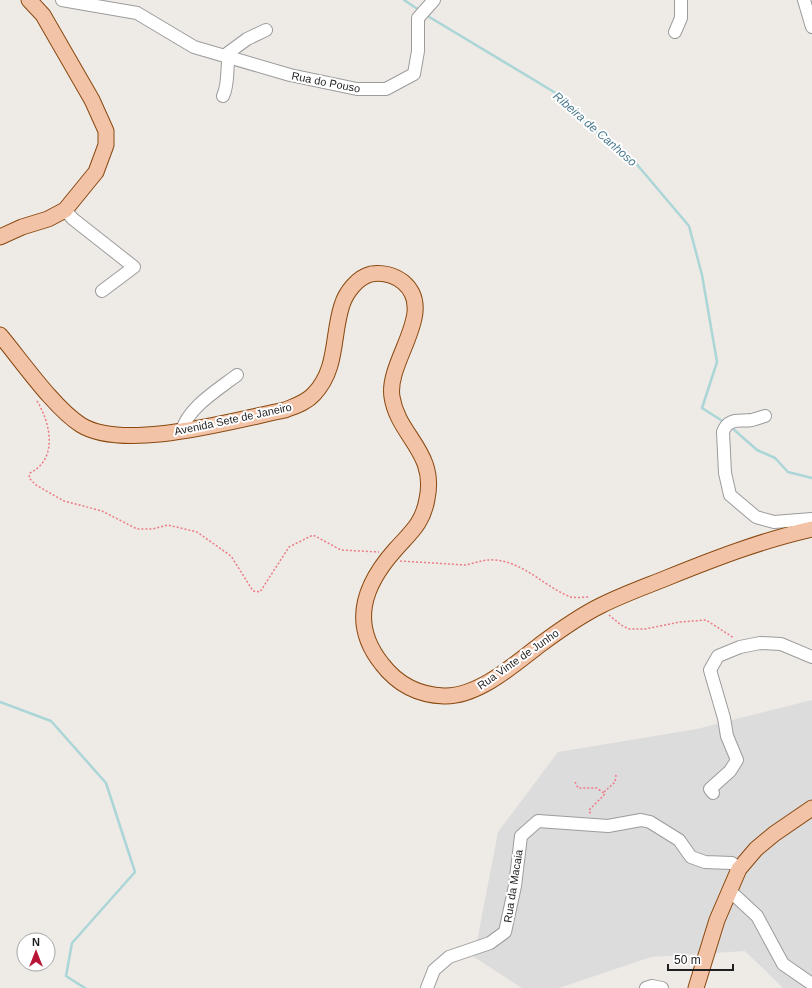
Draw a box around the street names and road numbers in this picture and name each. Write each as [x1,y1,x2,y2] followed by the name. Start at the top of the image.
[291,69,361,95] street label: Rua do Pouso
[173,401,293,437] street label: Avenida Sete de Janeiro
[475,626,561,692] street label: Rua Vinte de Junho
[501,848,525,923] street label: Rua da Macaia

